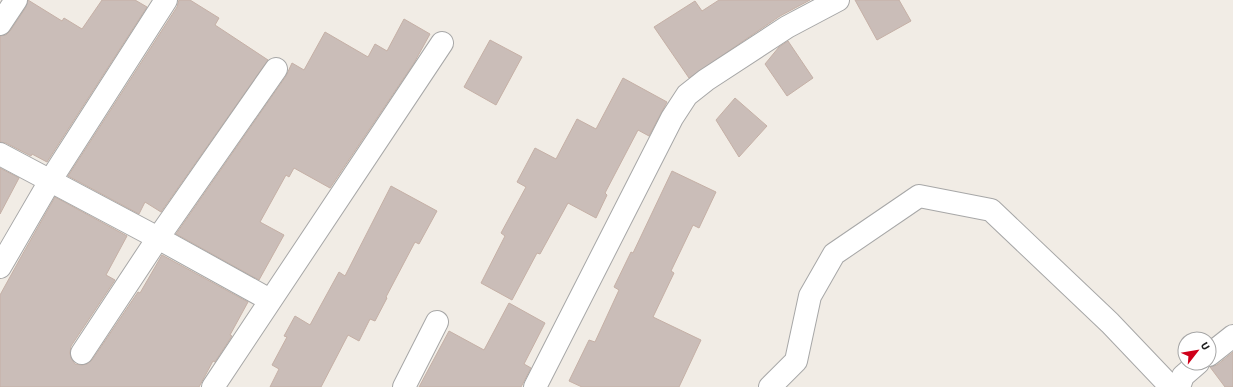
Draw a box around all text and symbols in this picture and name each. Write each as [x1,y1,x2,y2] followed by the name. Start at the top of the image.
[1177,331,1217,371] north arrow
[1197,339,1213,353] text: U

